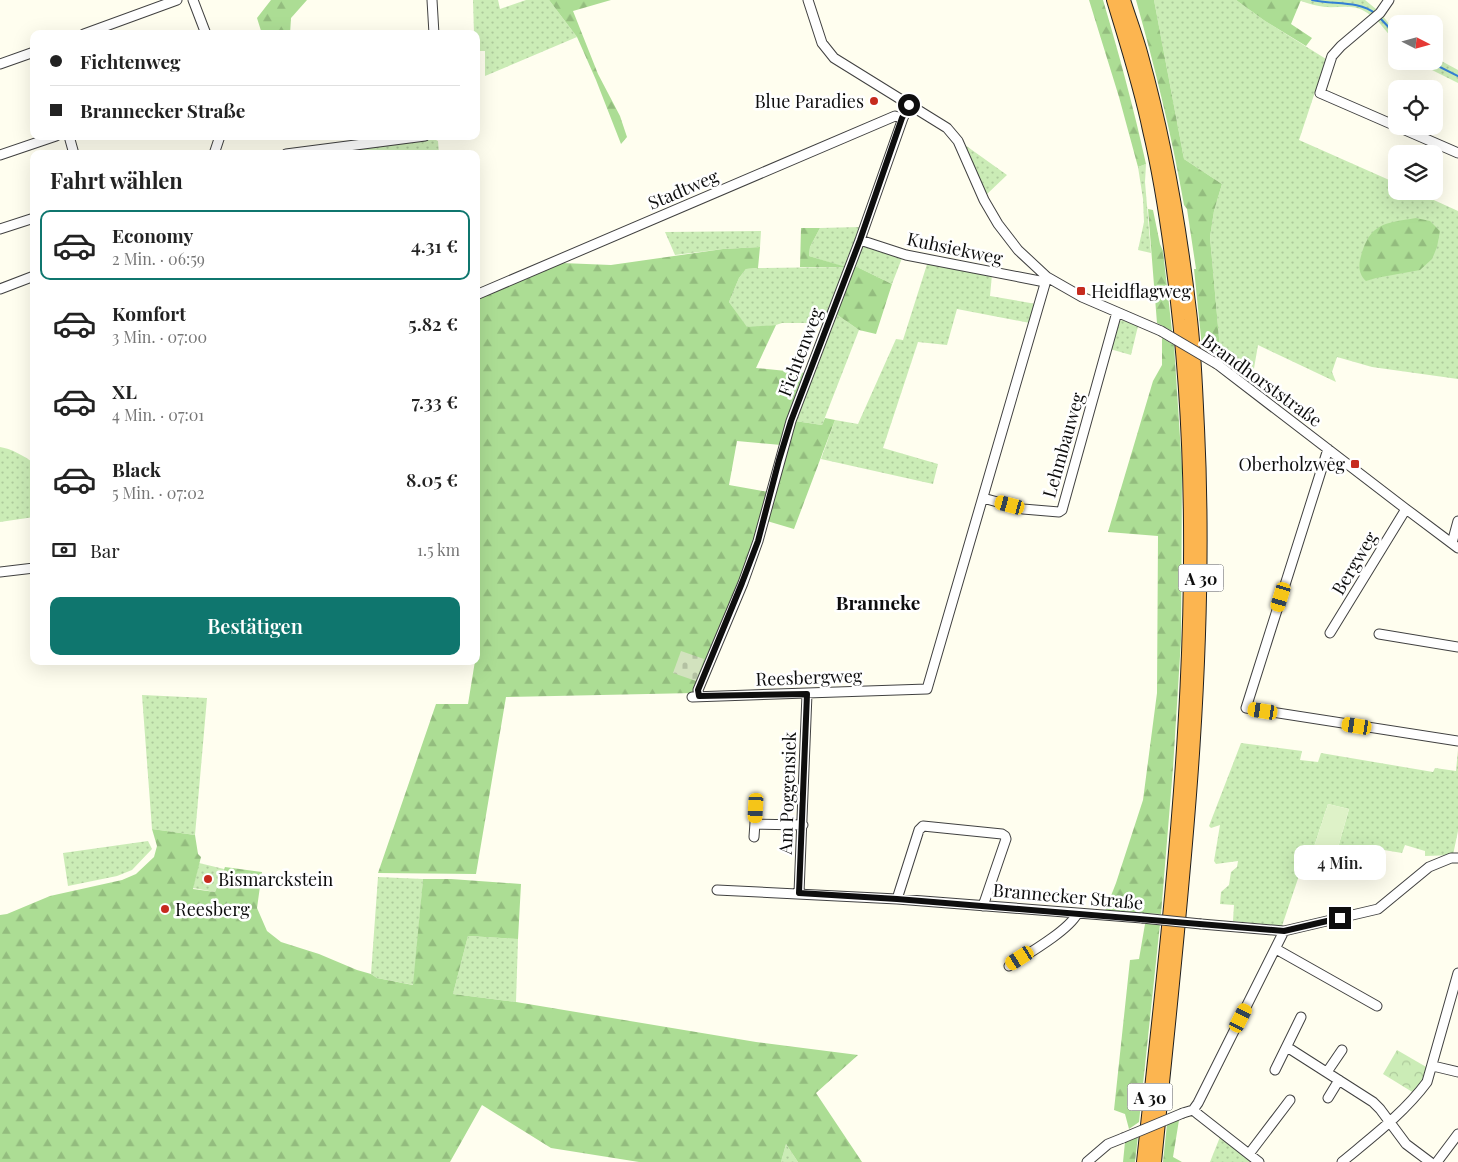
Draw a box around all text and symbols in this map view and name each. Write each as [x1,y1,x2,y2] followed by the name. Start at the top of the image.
[1388,15,1442,70] north arrow
[1388,15,1443,200] map controls
[80,48,181,74] text: Fichtenweg
[1388,80,1443,135] button: locate
[755,89,864,113] place label: Blue Paradies
[898,94,920,116] route start
[868,95,880,107] marker: Blue Paradies
[80,97,245,123] text: Brannecker Straße
[1388,145,1443,200] button: layers
[644,163,722,215] street label: Stadtweg
[50,165,183,195] text: Fahrt wählen
[112,222,193,248] text: Economy
[52,223,97,268] icon: car
[905,226,1006,270] street label: Kuhsiekweg
[411,232,458,258] text: 4.31 €
[112,248,205,269] text: 2 Min. · 06:59
[1091,279,1191,303] place label: Heidflagweg
[1075,285,1087,297] marker: Heidflagweg
[112,300,186,326] text: Komfort
[52,301,97,346] icon: car
[772,304,828,400] street label: Fichtenweg
[408,310,458,336] text: 5.82 €
[112,326,207,347] text: 3 Min. · 07:00
[1197,328,1327,432] street label: Brandhorststraße
[112,378,137,404] text: XL
[52,379,97,424] icon: car
[411,388,458,414] text: 7.33 €
[1037,389,1090,500] street label: Lehmbauweg
[112,404,204,425] text: 4 Min. · 07:01
[1238,452,1345,476] place label: Oberholzweg
[112,456,161,482] text: Black
[52,457,97,502] icon: car
[1349,458,1361,470] marker: Oberholzweg
[406,466,458,492] text: 8.05 €
[112,482,204,503] text: 5 Min. · 07:02
[993,494,1026,516] car
[1326,526,1383,599] street label: Bergweg
[50,536,78,564] icon: cash
[90,537,120,563] text: Bar
[417,539,460,560] text: 1.5 km
[1178,564,1224,592] road number: A 30
[1269,580,1292,614] car
[836,589,920,615] district label: Branneke
[50,597,460,655] button: Bestätigen
[755,663,863,691] street label: Reesbergweg
[1247,701,1278,721] car
[1341,716,1372,736] car
[773,731,801,856] street label: Am Poggensiek
[747,793,764,823] car
[1294,846,1386,880] callout: 4 Min.
[1317,852,1363,873] text: 4 Min.
[218,867,333,891] place label: Bismarckstein
[202,873,214,885] marker: Bismarckstein
[992,877,1144,915] street label: Brannecker Straße
[175,897,250,921] place label: Reesberg
[159,903,171,915] marker: Reesberg
[1329,907,1351,929] route end
[1003,944,1036,972] car
[1227,1001,1254,1035] car
[1128,1084,1172,1110] road number: A 30

